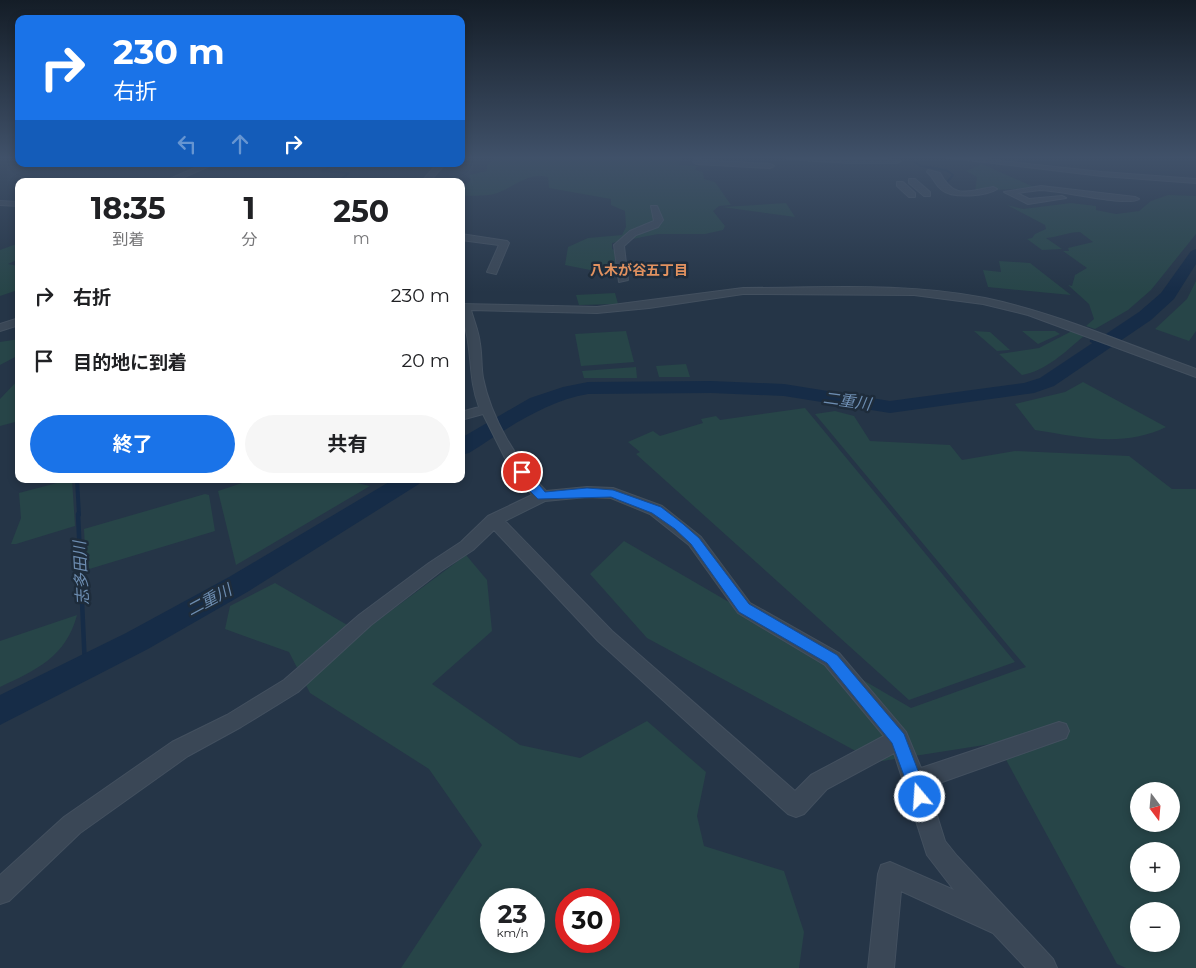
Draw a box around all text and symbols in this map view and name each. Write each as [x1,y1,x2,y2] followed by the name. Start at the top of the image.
[113,30,225,73] text: 230 m
[30,35,95,100] icon: right
[113,78,157,105] text: 右折
[173,130,201,158] icon: left
[226,130,254,158] icon: ahead
[279,130,307,158] icon: right
[91,190,166,227] text: 18:35
[244,190,255,227] text: 1
[333,193,389,230] text: 250
[353,229,370,248] text: m
[112,230,144,249] text: 到着
[241,230,257,249] text: 分
[590,261,688,279] district label: 八木が谷五丁目
[30,282,58,310] icon: right
[391,284,450,307] text: 230 m
[73,286,111,309] text: 右折
[30,347,58,375] icon: arrive
[402,349,450,372] text: 20 m
[73,351,187,374] text: 目的地に到着
[822,388,874,414] water label: 二重川
[30,415,235,473] button: 終了
[245,415,450,473] button: 共有
[501,451,543,493] pin
[508,458,536,486] icon: arrive
[70,539,92,605] water label: 志多田川
[183,579,236,620] water label: 二重川
[893,770,945,822] position arrow
[1130,782,1180,832] north arrow
[1130,782,1180,952] map controls
[1130,842,1180,892] button: +
[555,888,620,953] speed limit sign: 30
[498,899,527,929] text: 23
[1130,902,1180,952] button: −
[496,925,529,940] text: km/h

